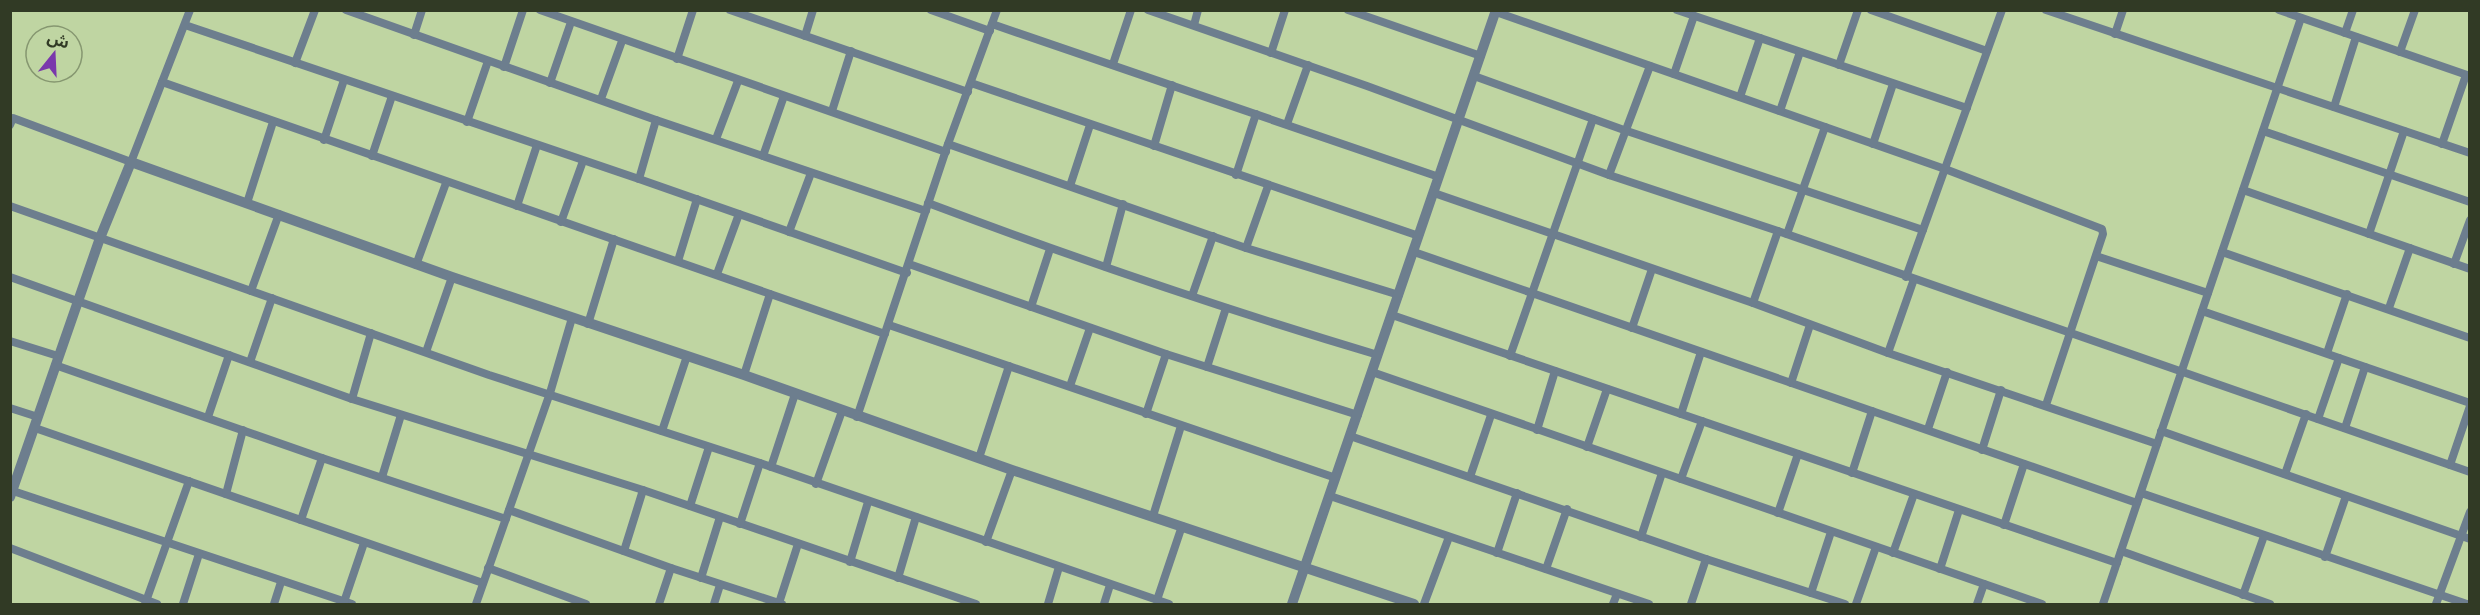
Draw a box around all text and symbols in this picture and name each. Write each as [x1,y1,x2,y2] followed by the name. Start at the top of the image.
[24,24,84,84] north arrow
[45,26,73,55] text: ش

